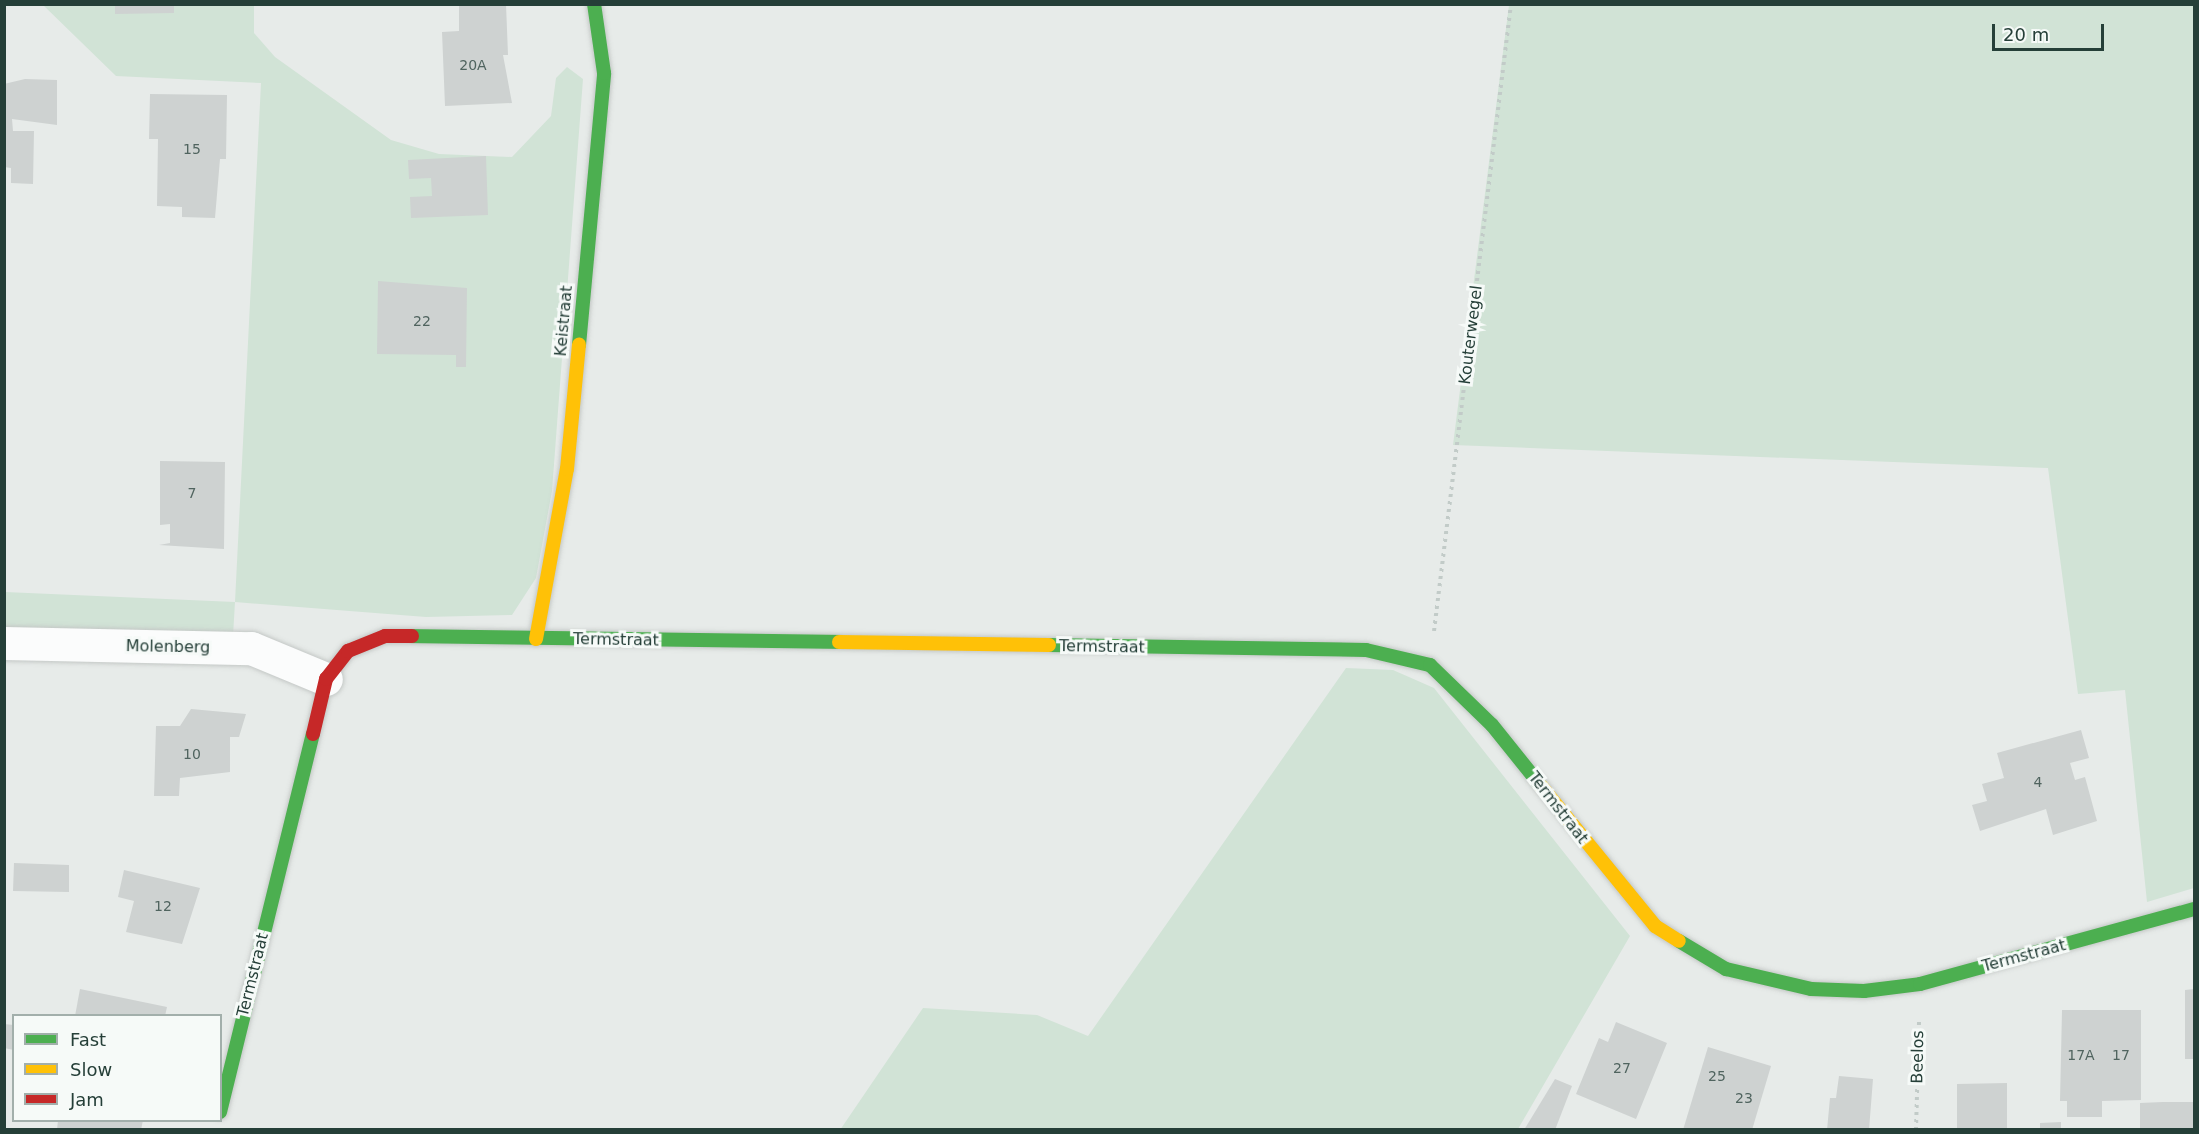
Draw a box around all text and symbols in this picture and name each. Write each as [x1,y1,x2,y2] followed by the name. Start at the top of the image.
[1995,12,2108,50] scale bar
[2003,24,2049,45] text: 20 m
[459,57,487,73] house number: 20A
[183,141,201,157] house number: 15
[1455,284,1487,386] street label: Kouterwegel
[551,285,577,357] street label: Keistraat
[413,313,431,329] house number: 22
[188,485,196,501] house number: 7
[573,630,659,650] street label: Termstraat
[126,637,210,657] street label: Molenberg
[1059,637,1145,657] street label: Termstraat
[183,746,201,762] house number: 10
[1524,768,1592,848] street label: Termstraat
[2034,774,2042,790] house number: 4
[154,898,172,914] house number: 12
[233,931,273,1019] street label: Termstraat
[1980,936,2068,976] street label: Termstraat
[12,1014,222,1122] legend
[70,1029,106,1050] text: Fast
[1908,1030,1928,1084] street label: Beelos
[2067,1047,2095,1063] house number: 17A
[2112,1047,2130,1063] house number: 17
[70,1059,112,1080] text: Slow
[1613,1060,1631,1076] house number: 27
[1708,1068,1726,1084] house number: 25
[70,1089,104,1110] text: Jam
[1735,1090,1753,1106] house number: 23

